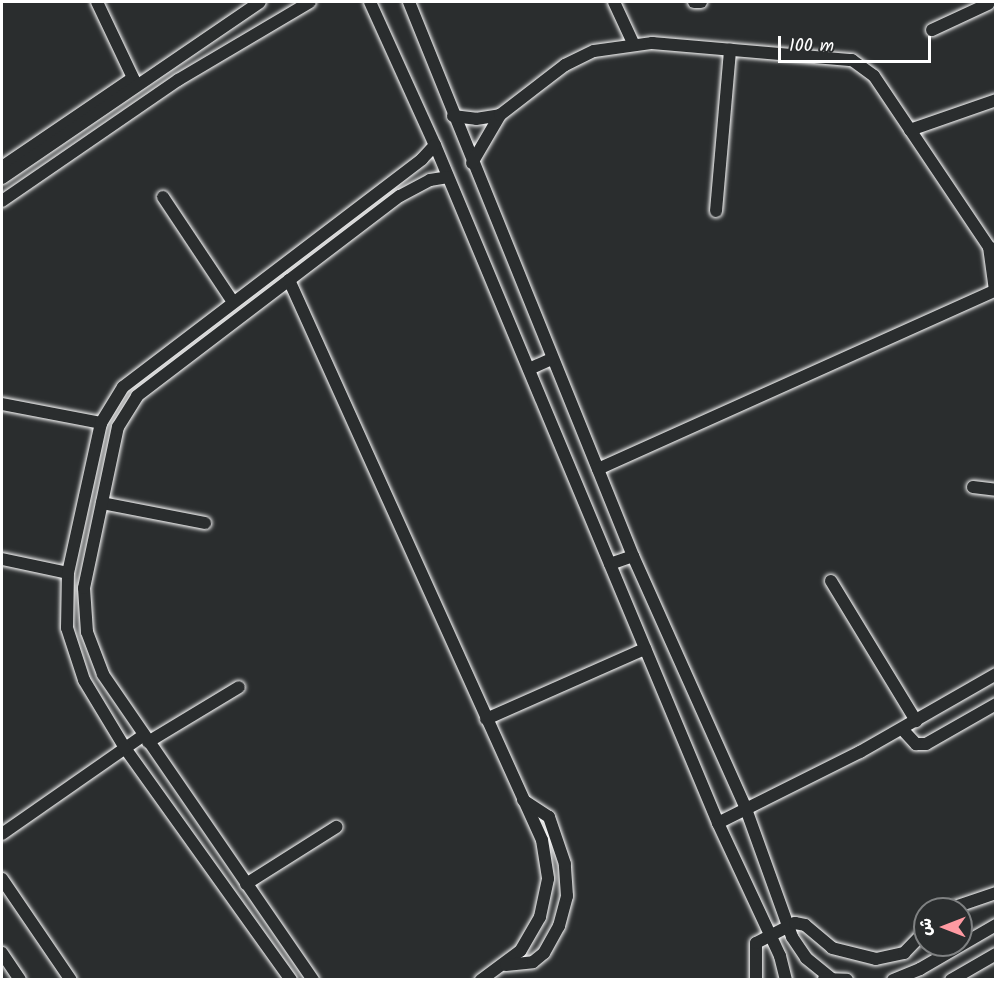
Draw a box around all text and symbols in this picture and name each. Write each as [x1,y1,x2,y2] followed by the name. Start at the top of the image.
[781,24,934,62] scale bar
[789,32,834,61] text: 100 m
[913,897,973,957] north arrow
[914,918,939,936] text: ش

